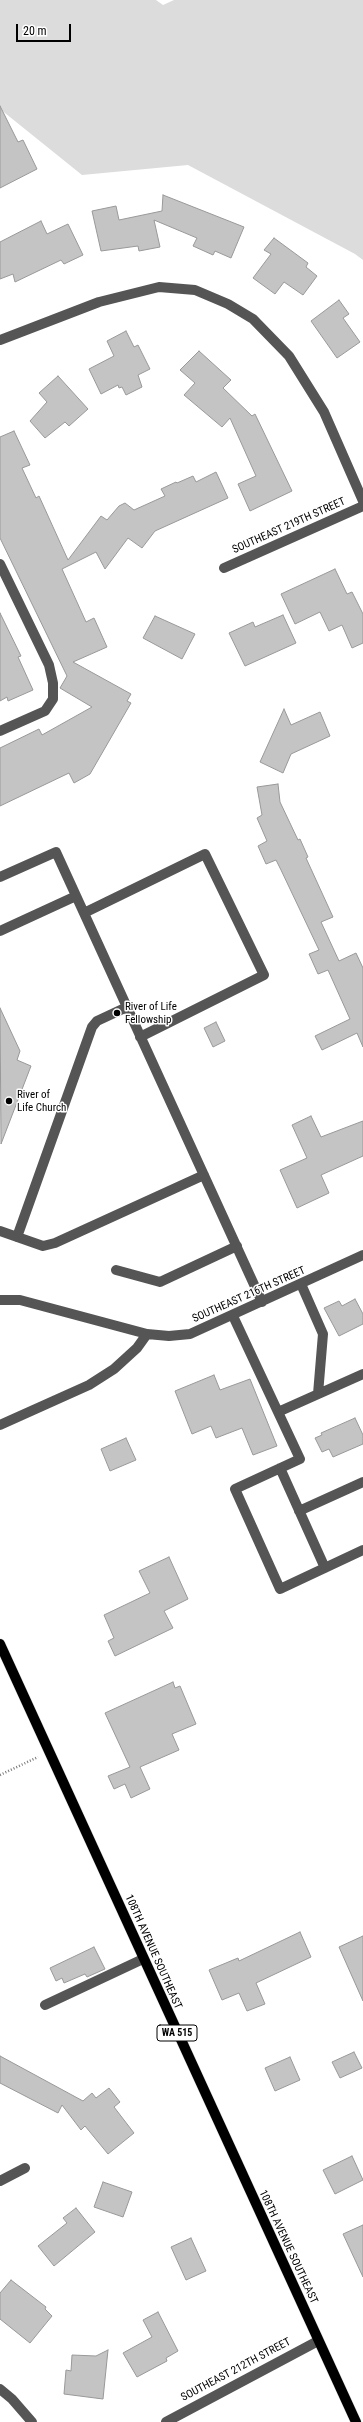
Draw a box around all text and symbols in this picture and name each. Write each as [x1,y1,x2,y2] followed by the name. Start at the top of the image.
[18,16,73,42] scale bar
[23,24,47,38] text: 20 m
[230,495,348,557] street label: SOUTHEAST 219TH STREET
[125,1000,177,1026] place label: River of Life Fellowship
[112,1008,122,1018] marker: River of Life Fellowship
[17,1088,66,1114] place label: River of Life Church
[4,1096,14,1106] marker: River of Life Church
[190,1264,308,1326] street label: SOUTHEAST 216TH STREET
[122,1893,184,2011] street label: 108TH AVENUE SOUTHEAST
[157,2025,197,2041] road number: WA 515
[256,2188,320,2306] street label: 108TH AVENUE SOUTHEAST
[179,2335,293,2405] street label: SOUTHEAST 212TH STREET

